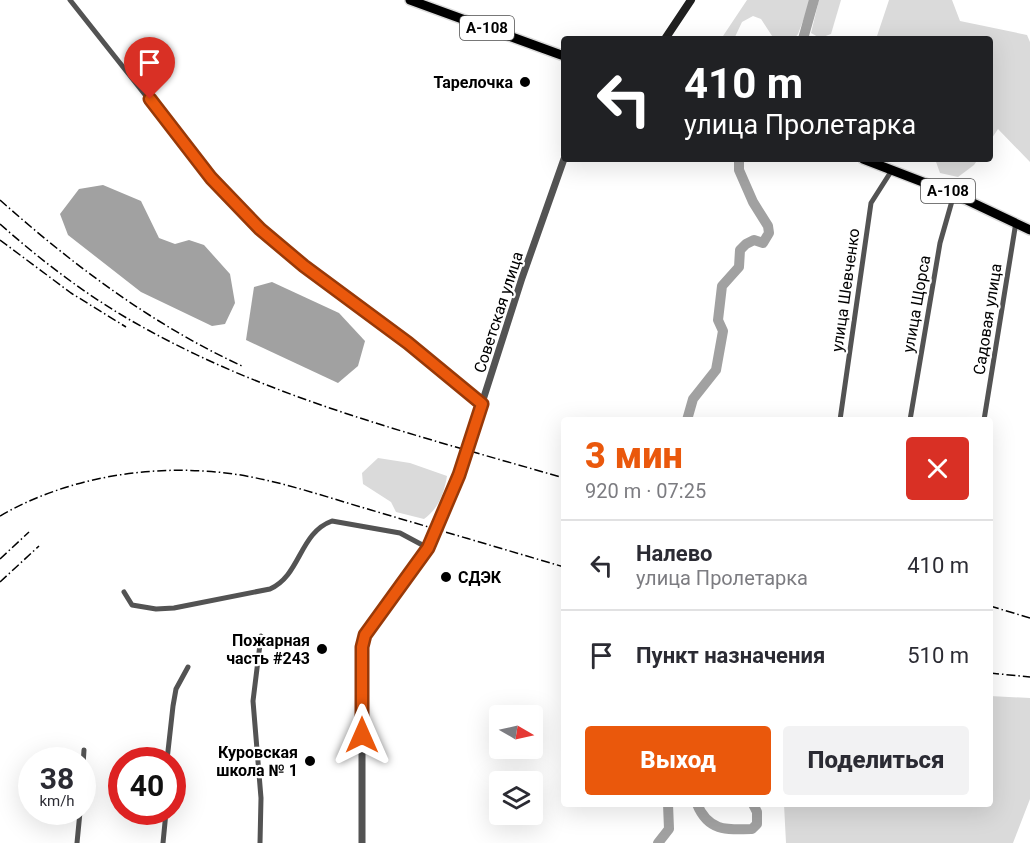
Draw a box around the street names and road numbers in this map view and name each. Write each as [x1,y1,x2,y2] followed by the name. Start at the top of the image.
[460,16,514,40] road number: А-108
[921,179,975,203] road number: А-108
[827,227,864,353] street label: улица Шевченко
[470,249,527,375] street label: Советская улица
[899,254,934,354] street label: улица Щорса
[969,262,1006,376] street label: Садовая улица

